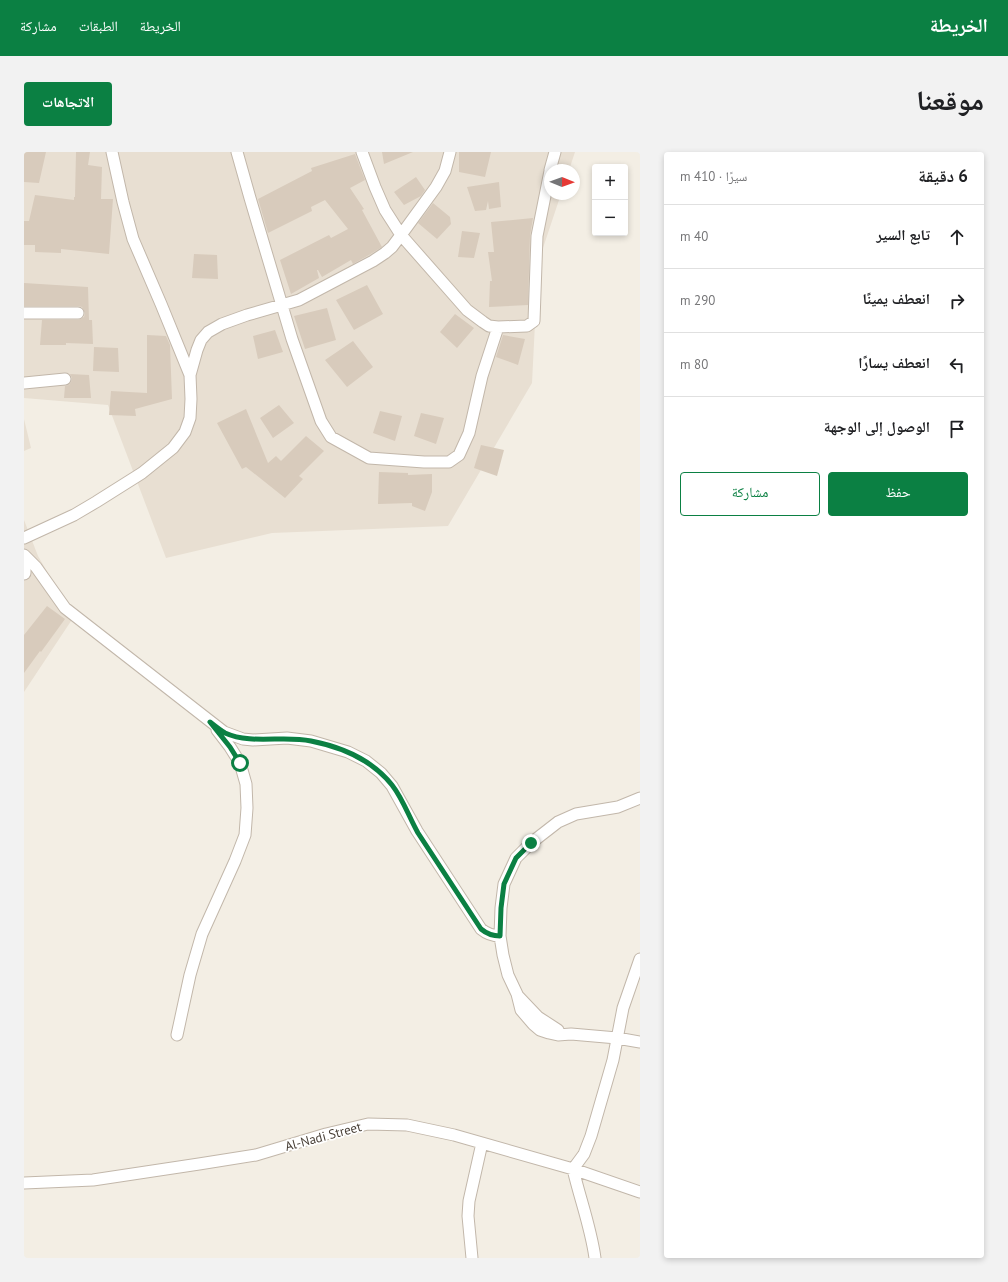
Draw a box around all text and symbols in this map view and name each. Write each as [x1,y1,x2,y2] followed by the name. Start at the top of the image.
[930,13,988,37] text: الخريطة
[20,17,57,35] text: مشاركة
[79,17,118,35] text: الطبقات
[140,17,181,35] text: الخريطة
[916,81,984,118] text: موقعنا
[24,82,112,126] button: الاتجاهات
[544,164,580,200] north arrow
[592,164,628,236] map controls
[592,164,628,200] button: +
[918,165,968,187] text: 6 دقيقة
[680,168,747,185] text: سيرًا · 410 m
[592,200,628,236] button: −
[876,225,930,244] text: تابع السير
[946,226,968,248] icon: ahead
[680,228,708,245] text: 40 m
[863,289,930,308] text: انعطف يمينًا
[946,290,968,312] icon: right
[680,292,715,309] text: 290 m
[858,353,930,372] text: انعطف يسارًا
[946,354,968,376] icon: left
[680,356,708,373] text: 80 m
[824,417,930,436] text: الوصول إلى الوجهة
[946,418,968,440] icon: arrive
[680,472,820,516] button: مشاركة
[828,472,968,516] button: حفظ
[231,754,249,772] route start
[522,834,540,852] route end
[283,1118,364,1155] street label: Al-Nadi Street

